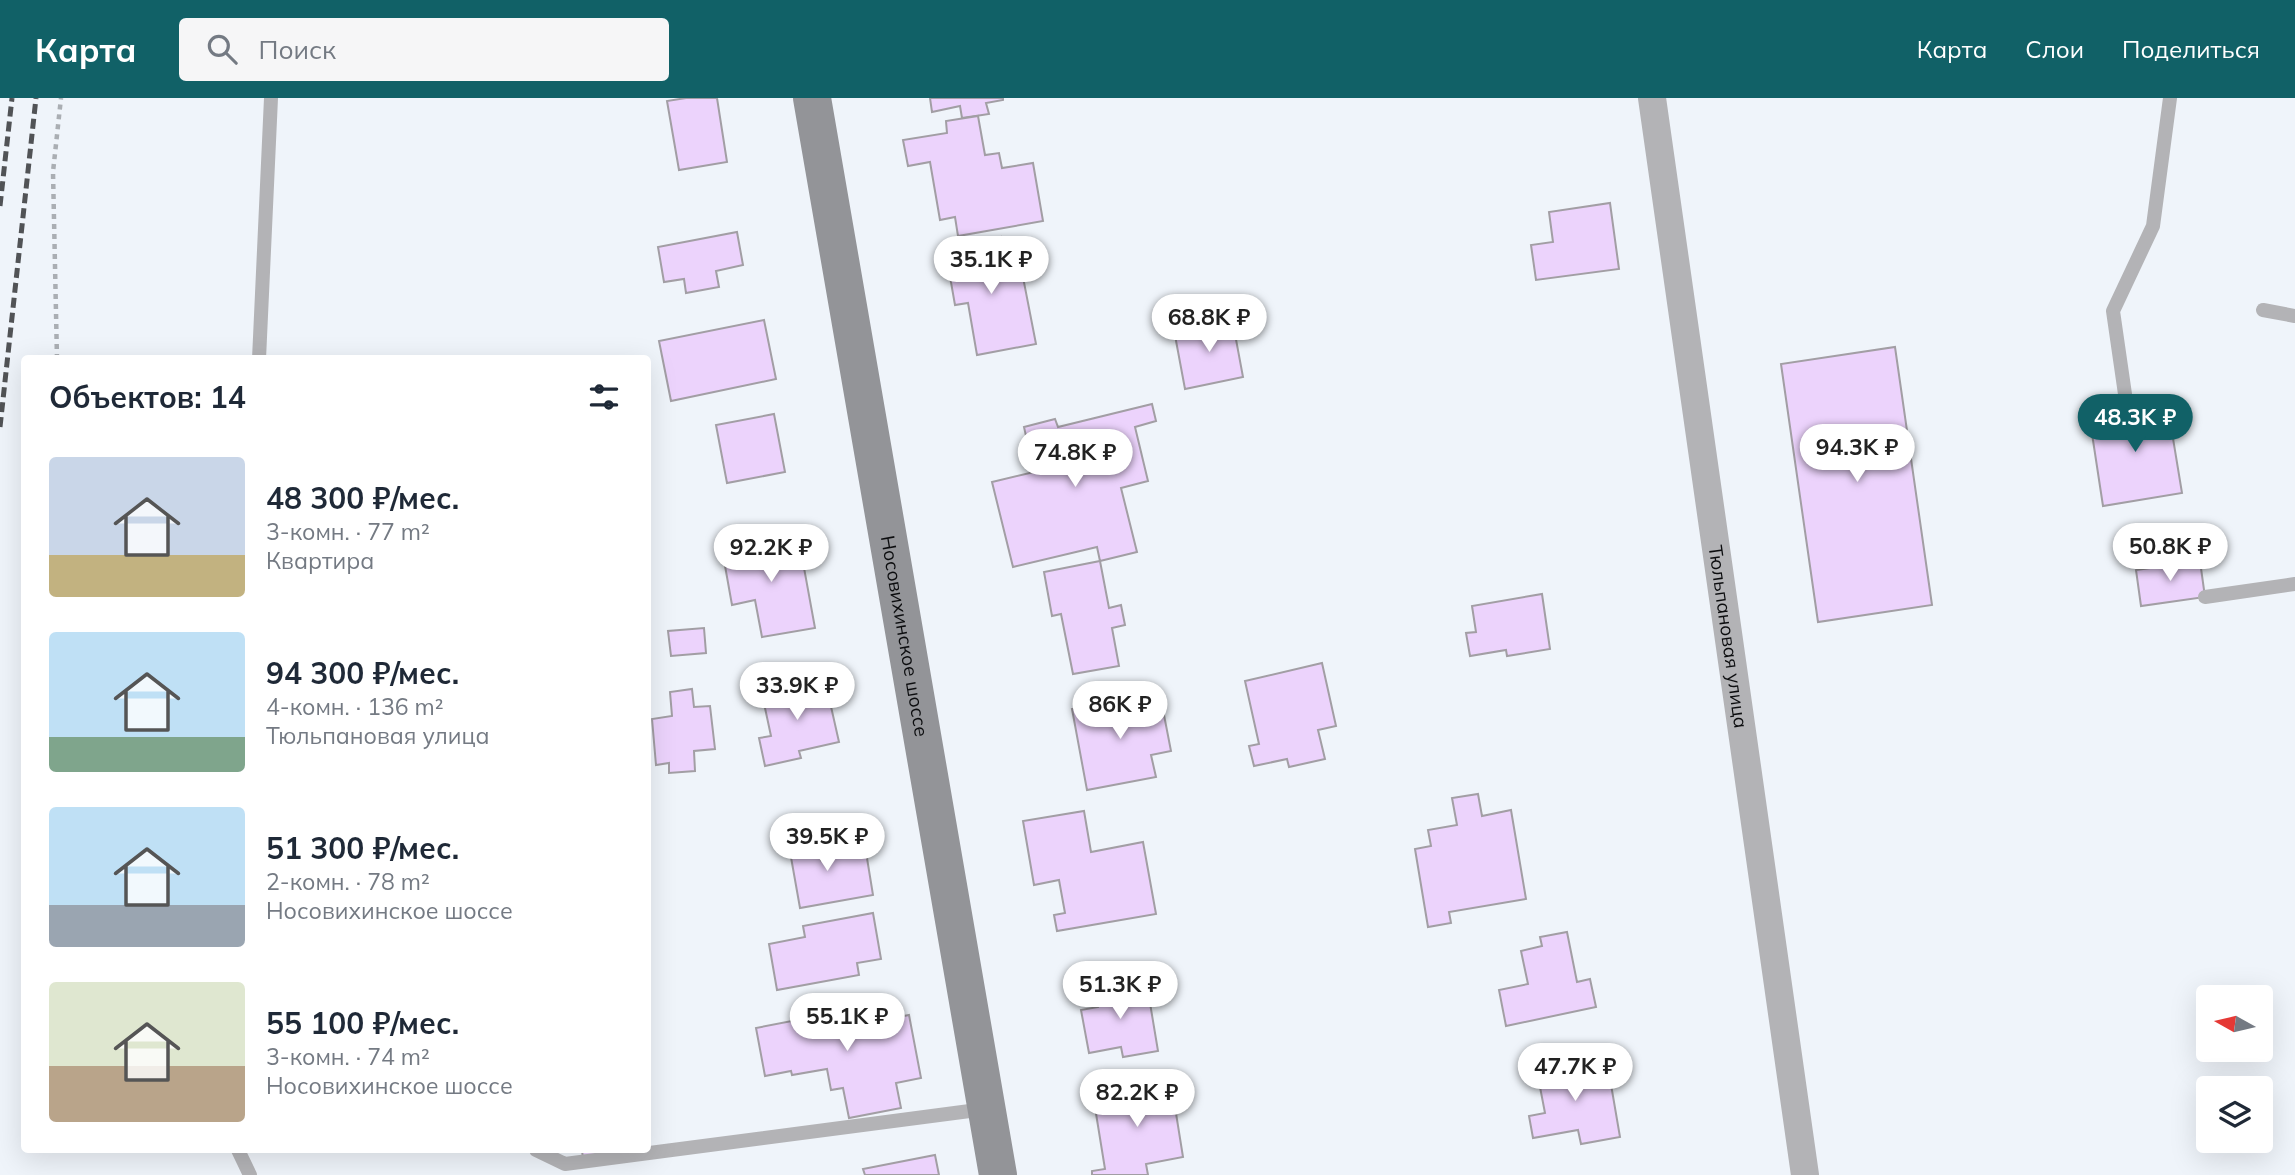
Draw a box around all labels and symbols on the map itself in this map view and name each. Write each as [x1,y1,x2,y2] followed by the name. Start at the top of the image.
[926,236,1056,296] pin: 35.1K ₽
[1144,294,1274,354] pin: 68.8K ₽
[2070,394,2200,454] pin: 48.3K ₽
[1792,424,1922,484] pin: 94.3K ₽
[1010,430,1140,489] pin: 74.8K ₽
[706,524,836,584] pin: 92.2K ₽
[2105,524,2235,583] pin: 50.8K ₽
[876,534,934,739] street label: Носовихинское шоссе
[1704,543,1753,730] street label: Тюльпановая улица
[732,662,862,722] pin: 33.9K ₽
[1071,682,1169,741] pin: 86K ₽
[762,814,892,873] pin: 39.5K ₽
[1055,962,1185,1021] pin: 51.3K ₽
[2196,985,2273,1062] north arrow
[782,993,912,1053] pin: 55.1K ₽
[1510,1044,1640,1103] pin: 47.7K ₽
[1072,1070,1202,1129] pin: 82.2K ₽

